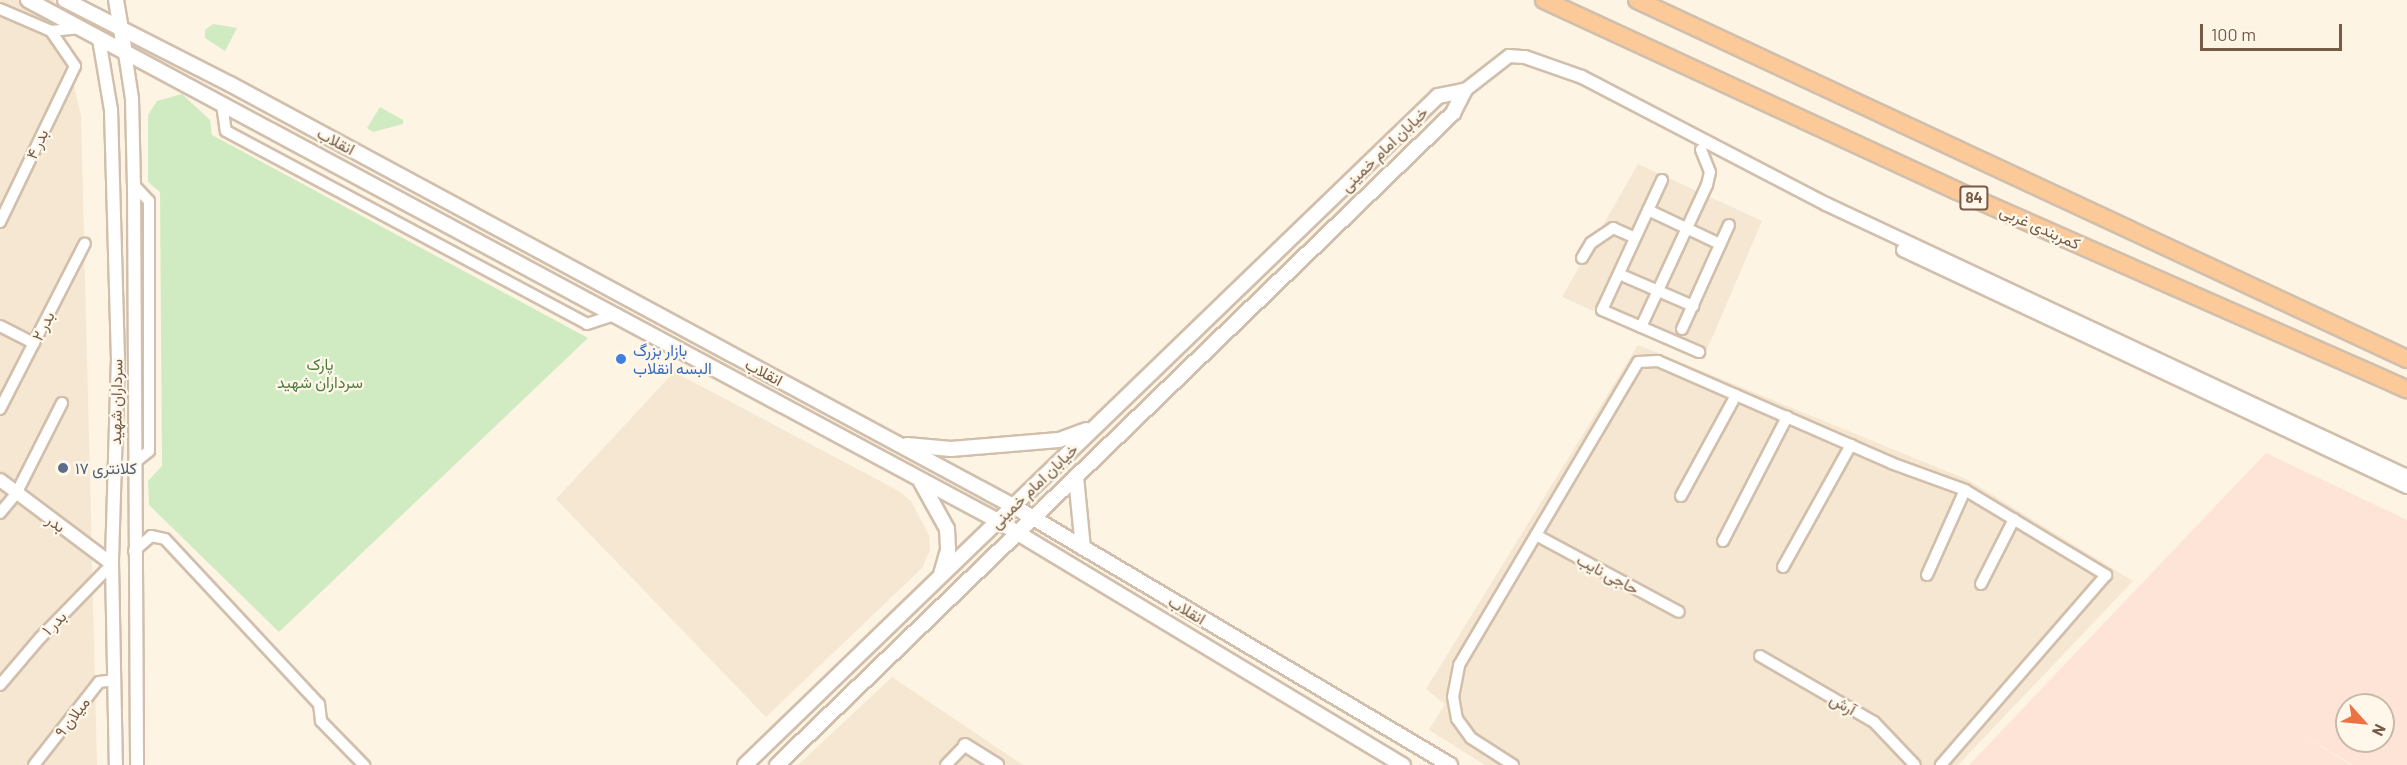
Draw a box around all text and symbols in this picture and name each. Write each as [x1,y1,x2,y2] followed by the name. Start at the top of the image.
[2203,12,2346,50] scale bar
[2211,23,2256,45] text: 100 m
[1336,102,1432,196] street label: خیابان امام خمینی
[314,123,358,159] street label: انقلاب
[22,126,52,162] street label: بدر ۴
[1959,186,1989,210] road number: 84
[1997,201,2083,253] street label: کمربندی غربی
[28,308,58,344] street label: بدر ۲
[633,340,712,378] place label: بازار بزرگ البسه انقلاب
[614,352,628,366] marker: بازار بزرگ البسه انقلاب
[277,354,363,392] park label: پارک سرداران شهید
[742,354,786,390] street label: انقلاب
[106,359,126,445] street label: سرداران شهید
[986,439,1082,533] street label: خیابان امام خمینی
[75,458,137,478] place label: کلانتری ۱۷
[56,461,70,475] marker: کلانتری ۱۷
[43,510,69,536] street label: بدر
[1574,550,1642,598] street label: حاجی نایب
[1165,592,1209,628] street label: انقلاب
[38,607,70,639] street label: بدر ۱
[1827,689,1859,719] street label: آرش
[50,693,94,741] street label: میلان ۹
[2335,693,2395,753] north arrow
[2369,721,2391,740] text: N

